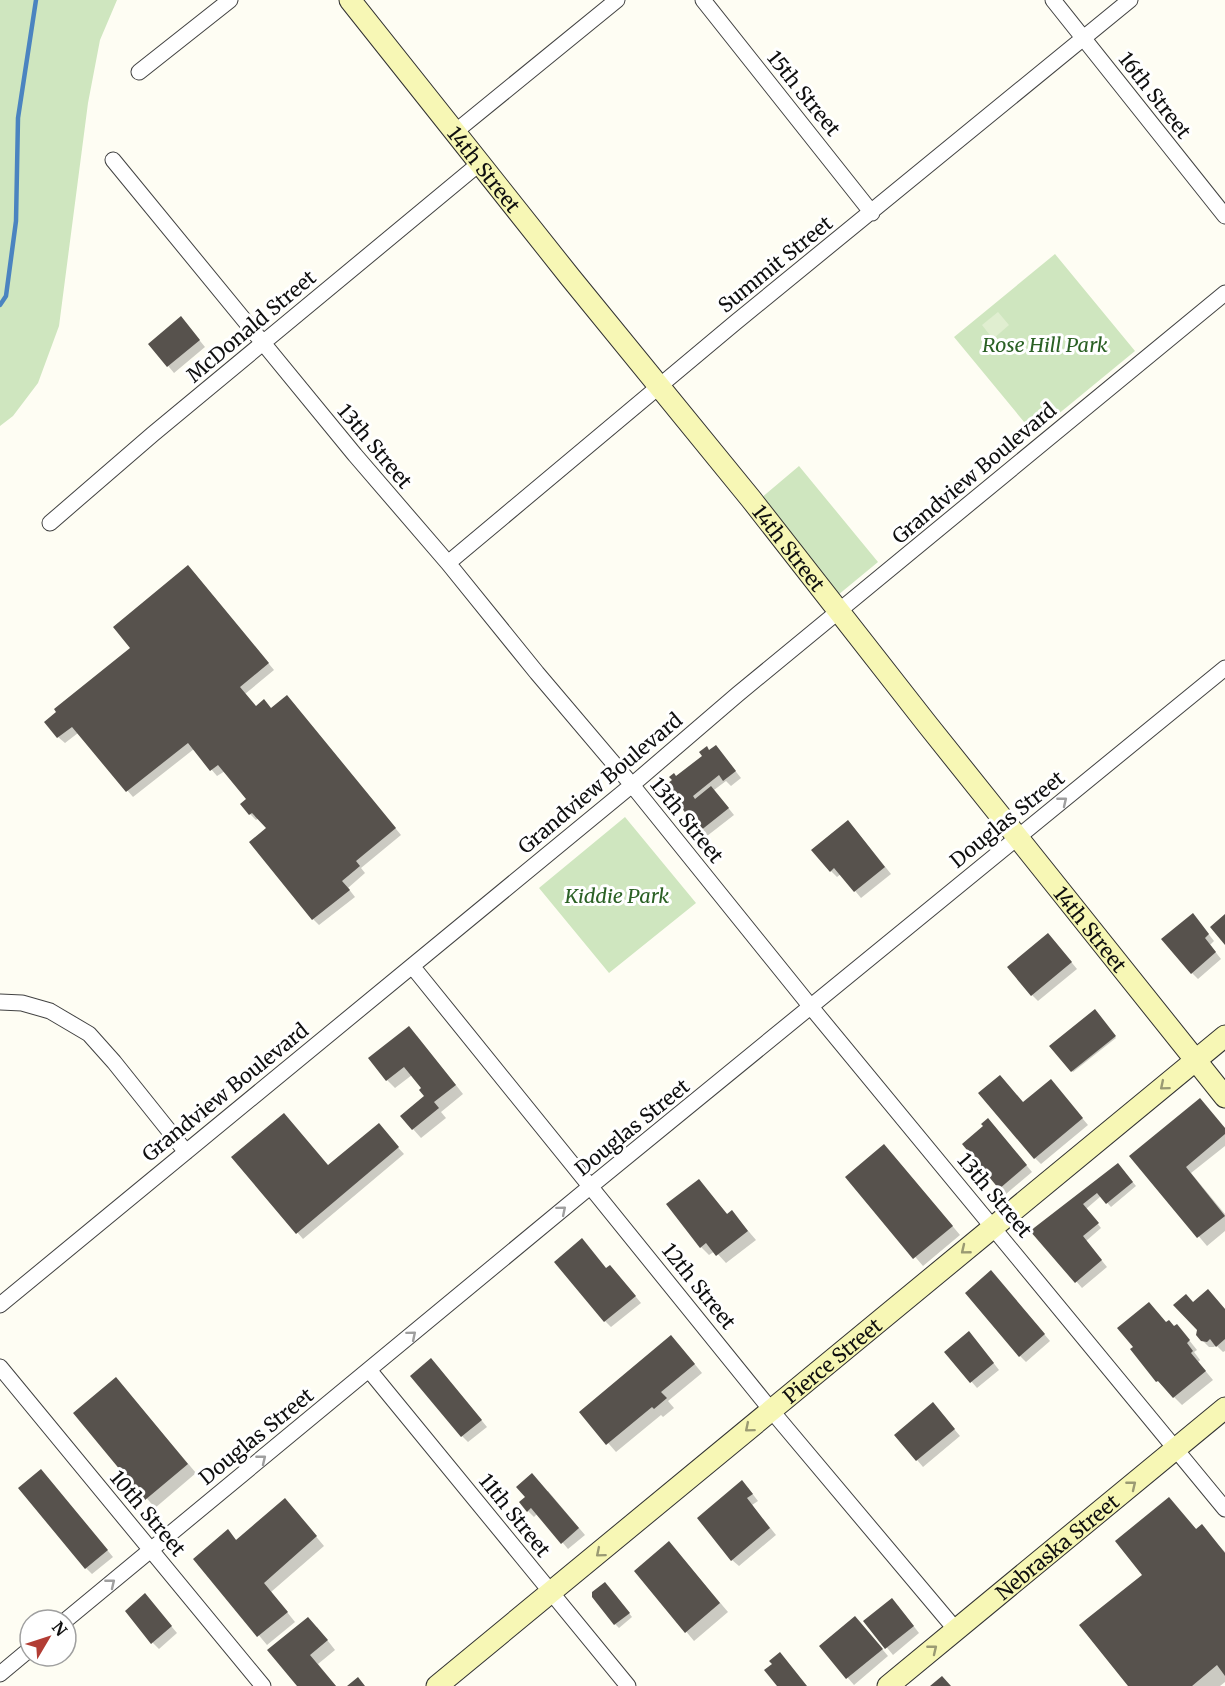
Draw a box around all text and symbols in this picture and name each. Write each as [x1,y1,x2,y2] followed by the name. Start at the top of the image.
[762,45,846,141] street label: 15th Street
[1113,47,1197,143] street label: 16th Street
[443,121,526,217] street label: 14th Street
[713,210,837,318] street label: Summit Street
[181,265,321,387] street label: McDonald Street
[982,332,1108,357] park label: Rose Hill Park
[887,397,1061,549] street label: Grandview Boulevard
[332,399,418,493] street label: 13th Street
[748,499,831,596] street label: 14th Street
[513,707,687,859] street label: Grandview Boulevard
[945,765,1069,873] street label: Douglas Street
[645,772,729,868] street label: 13th Street
[1056,798,1067,809] one-way arrow
[1049,881,1133,977] street label: 14th Street
[564,883,669,908] park label: Kiddie Park
[137,1017,313,1167] street label: Grandview Boulevard
[570,1073,694,1181] street label: Douglas Street
[1160,1079,1171,1090] one-way arrow
[952,1148,1038,1242] street label: 13th Street
[555,1207,566,1218] one-way arrow
[657,1238,741,1334] street label: 12th Street
[960,1243,971,1254] one-way arrow
[778,1312,887,1408] street label: Pierce Street
[405,1331,416,1342] one-way arrow
[194,1382,318,1490] street label: Douglas Street
[745,1421,756,1432] one-way arrow
[255,1455,266,1466] one-way arrow
[105,1465,191,1561] street label: 10th Street
[474,1468,556,1562] street label: 11th Street
[1125,1481,1136,1492] one-way arrow
[990,1488,1124,1605] street label: Nebraska Street
[596,1546,607,1557] one-way arrow
[104,1579,115,1590] one-way arrow
[18,1608,78,1668] north arrow
[48,1617,72,1640] text: N
[926,1645,937,1656] one-way arrow

